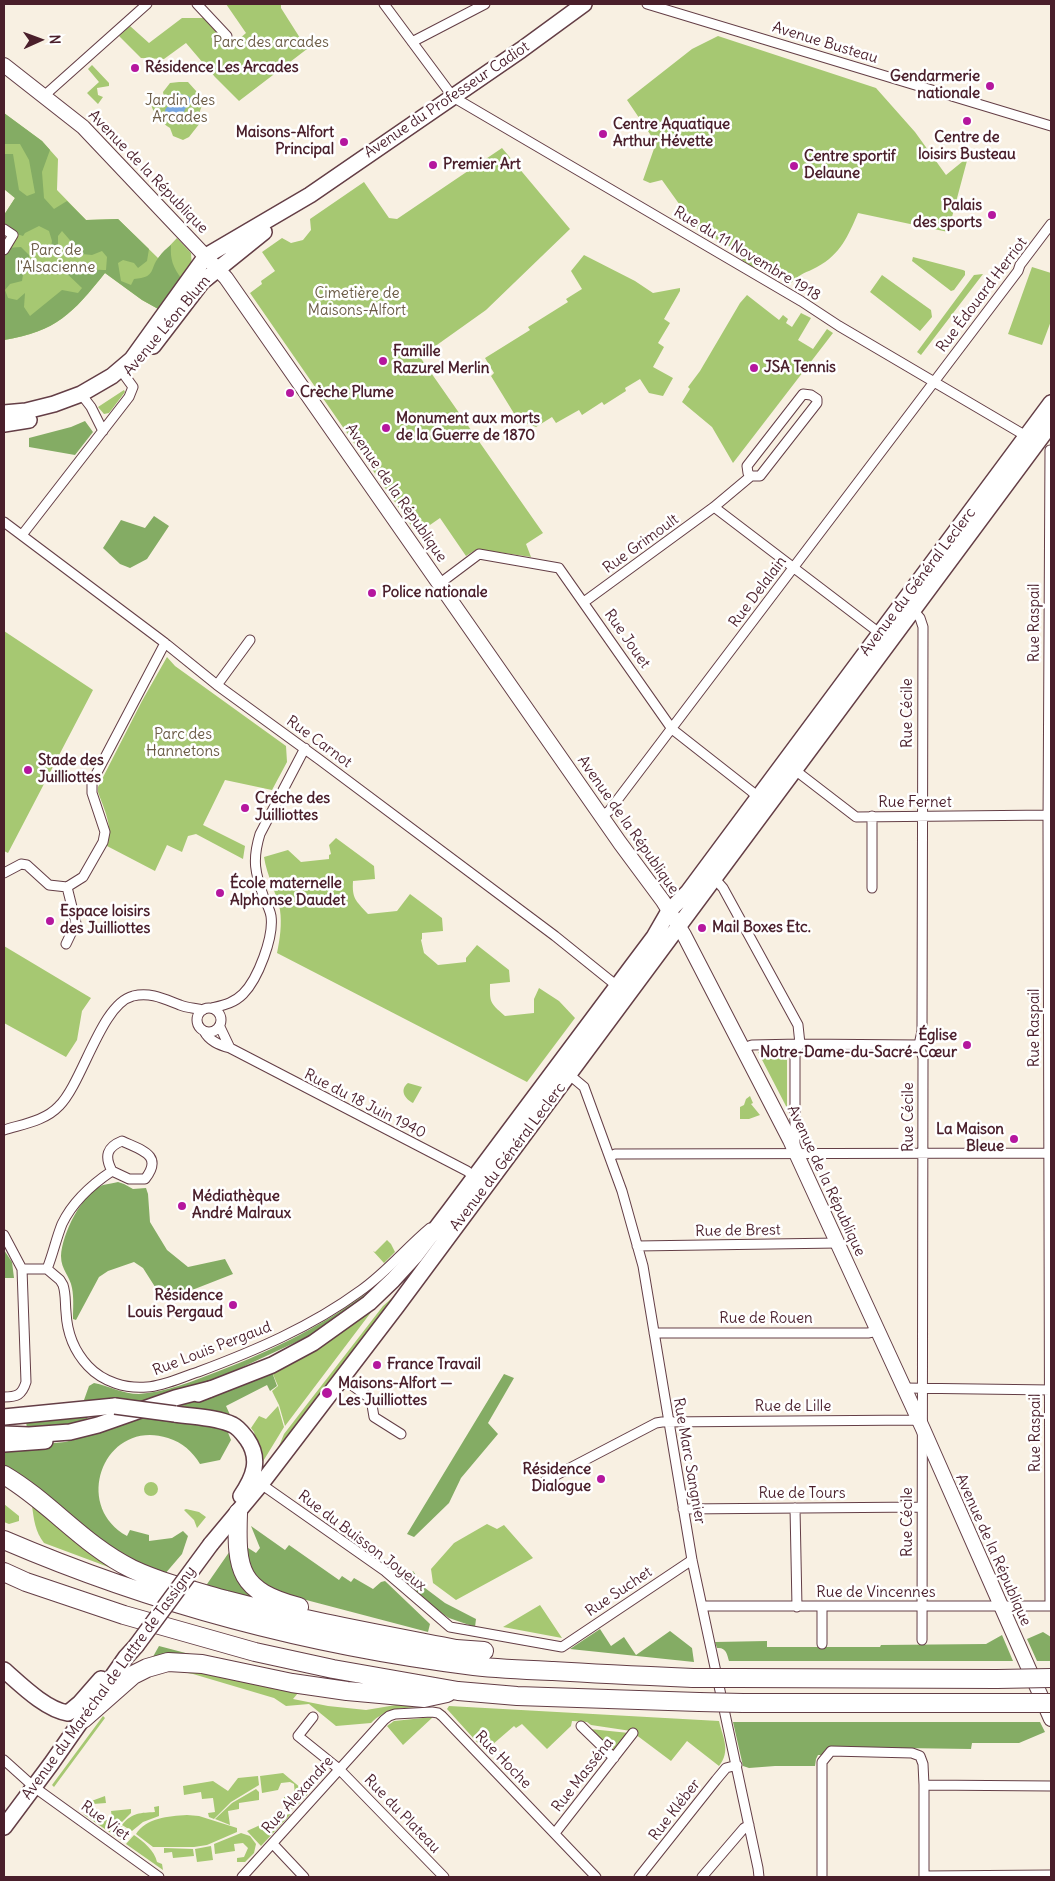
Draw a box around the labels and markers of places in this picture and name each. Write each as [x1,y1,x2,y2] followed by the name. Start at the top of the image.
[145,59,298,77] place label: Résidence Les Arcades
[129,62,141,74] marker: Résidence Les Arcades
[890,68,980,103] place label: Gendarmerie nationale
[984,80,996,92] marker: Gendarmerie nationale
[961,115,973,127] marker: Centre de loisirs Busteau
[613,116,730,151] place label: Centre Aquatique Arthur Hévette
[236,124,334,159] place label: Maisons-Alfort Principal
[597,128,609,140] marker: Centre Aquatique Arthur Hévette
[918,129,1016,164] place label: Centre de loisirs Busteau
[338,136,350,148] marker: Maisons-Alfort Principal
[804,148,896,183] place label: Centre sportif Delaune
[443,156,521,174] place label: Premier Art
[427,159,439,171] marker: Premier Art
[788,160,800,172] marker: Centre sportif Delaune
[913,197,982,232] place label: Palais des sports
[986,209,998,221] marker: Palais des sports
[393,343,489,378] place label: Famille Razurel Merlin
[377,355,389,367] marker: Famille Razurel Merlin
[764,359,836,377] place label: JSA Tennis
[748,362,760,374] marker: JSA Tennis
[300,384,394,402] place label: Crèche Plume
[284,387,296,399] marker: Crèche Plume
[396,410,540,445] place label: Monument aux morts de la Guerre de 1870
[380,422,392,434] marker: Monument aux morts de la Guerre de 1870
[382,584,488,602] place label: Police nationale
[366,587,378,599] marker: Police nationale
[38,752,104,787] place label: Stade des Juilliottes
[22,764,34,776] marker: Stade des Juilliottes
[255,790,330,825] place label: Créche des Juilliottes
[239,802,251,814] marker: Créche des Juilliottes
[230,875,345,910] place label: École maternelle Alphonse Daudet
[214,887,226,899] marker: École maternelle Alphonse Daudet
[60,903,150,938] place label: Espace loisirs des Juilliottes
[44,915,56,927] marker: Espace loisirs des Juilliottes
[712,919,811,937] place label: Mail Boxes Etc.
[696,922,708,934] marker: Mail Boxes Etc.
[760,1027,957,1062] place label: Église Notre-Dame-du-Sacré-Cœur
[961,1039,973,1051] marker: Église Notre-Dame-du-Sacré-Cœur
[936,1121,1004,1156] place label: La Maison Bleue
[1008,1133,1020,1145] marker: La Maison Bleue
[192,1188,291,1223] place label: Médiathèque André Malraux
[176,1200,188,1212] marker: Médiathèque André Malraux
[127,1287,223,1322] place label: Résidence Louis Pergaud
[227,1299,239,1311] marker: Résidence Louis Pergaud
[387,1356,481,1374] place label: France Travail
[371,1359,383,1371] marker: France Travail
[338,1375,453,1410] place label: Maisons-Alfort — Les Juilliottes
[320,1386,334,1400] marker: Maisons-Alfort — Les Juilliottes
[523,1461,591,1496] place label: Résidence Dialogue
[595,1473,607,1485] marker: Résidence Dialogue

